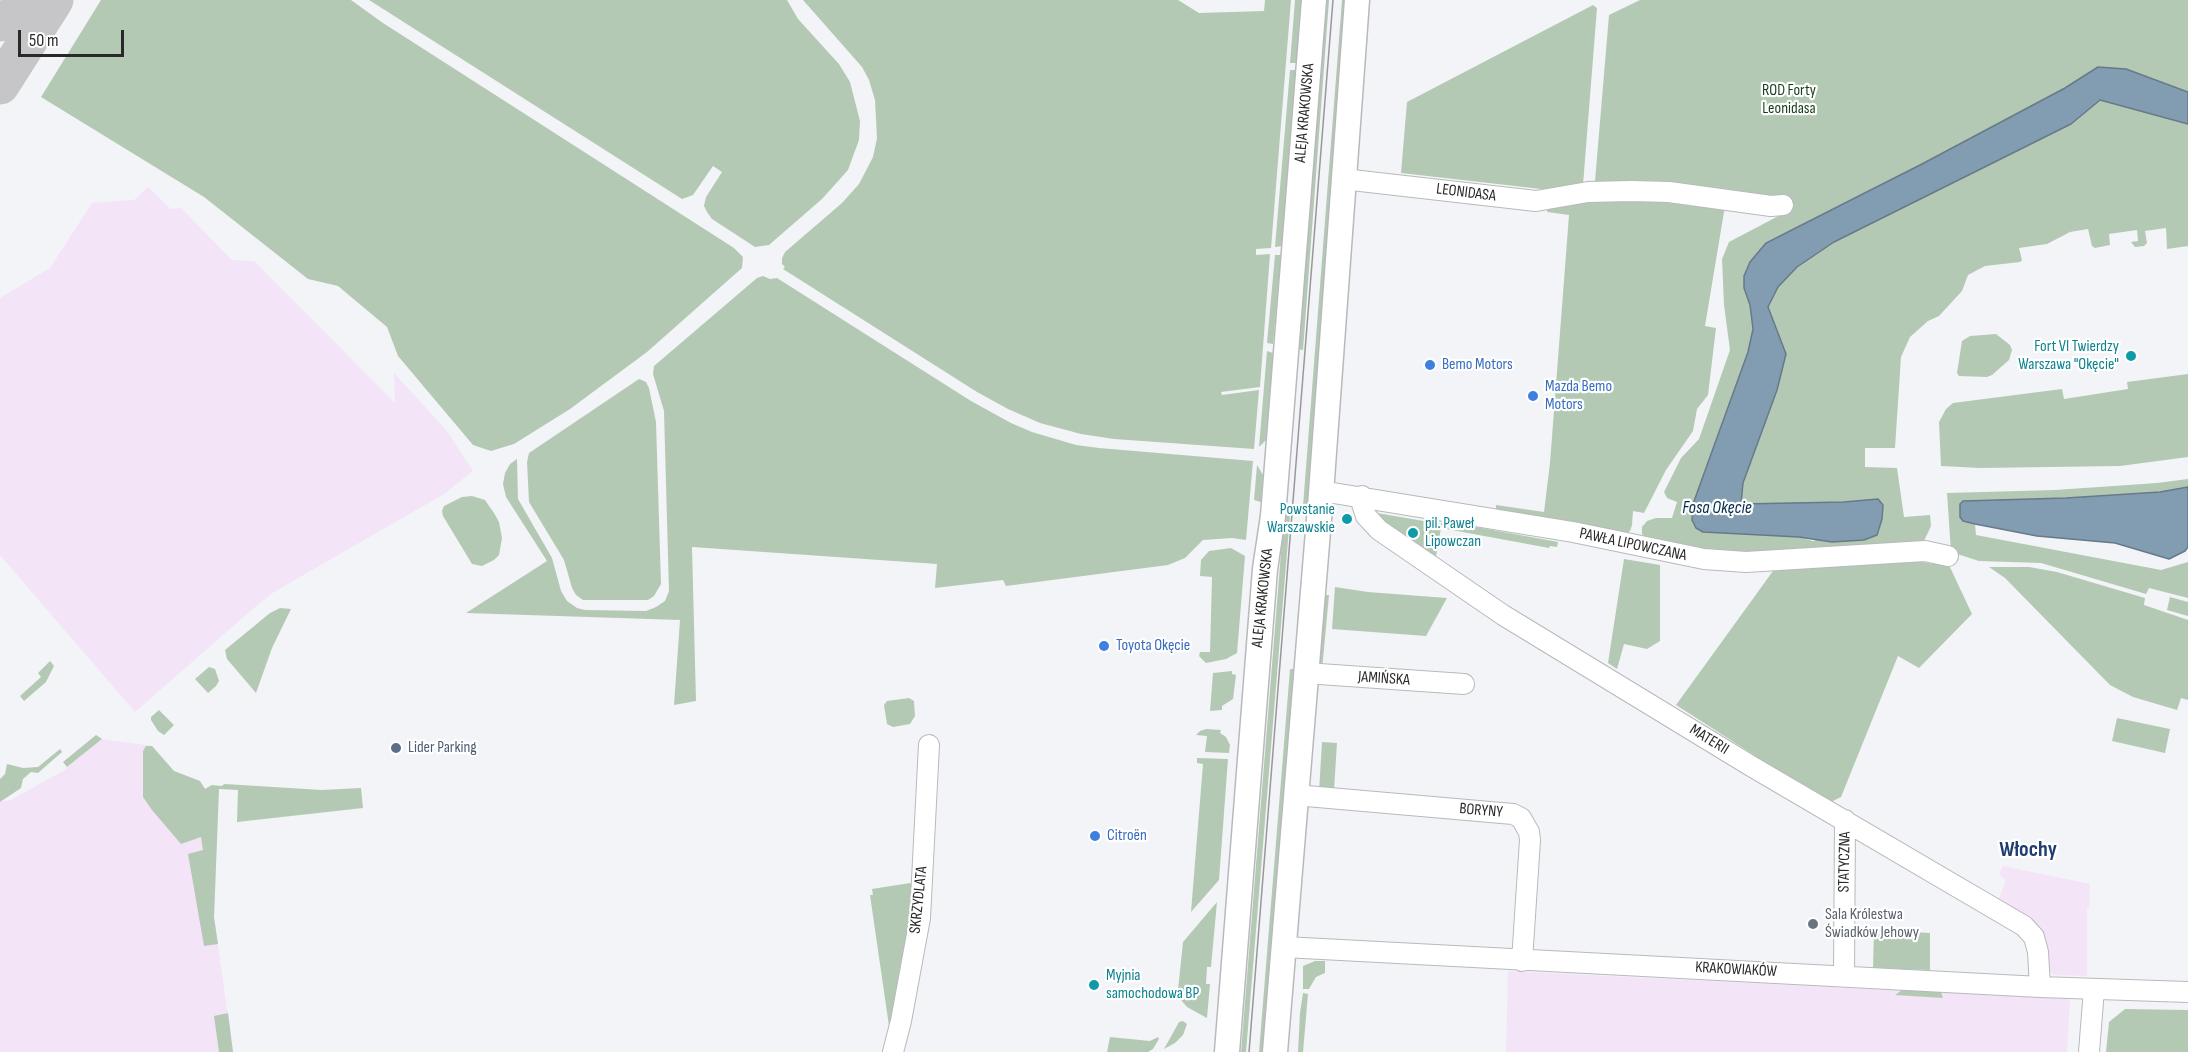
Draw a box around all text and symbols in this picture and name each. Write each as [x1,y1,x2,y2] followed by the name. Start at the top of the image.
[21,18,128,56] scale bar
[29,30,59,51] text: 50 m
[1291,63,1319,163] street label: ALEJA KRAKOWSKA
[1762,81,1816,119] park label: ROD Forty Leonidasa
[1435,180,1497,206] street label: LEONIDASA
[2018,337,2119,375] place label: Fort VI Twierdzy Warszawa "Okęcie"
[2124,349,2138,363] marker: Fort VI Twierdzy Warszawa "Okęcie"
[1442,355,1513,375] place label: Bemo Motors
[1423,358,1437,372] marker: Bemo Motors
[1545,377,1612,415] place label: Mazda Bemo Motors
[1526,389,1540,403] marker: Mazda Bemo Motors
[1682,497,1752,519] water label: Fosa Okęcie
[1267,500,1335,538] place label: Powstanie Warszawskie
[1340,512,1354,526] marker: Powstanie Warszawskie
[1425,514,1481,552] place label: pil. Paweł Lipowczan
[1578,524,1688,566] street label: PAWŁA LIPOWCZANA
[1406,526,1420,540] marker: pil. Paweł Lipowczan
[1248,548,1278,648] street label: ALEJA KRAKOWSKA
[1116,636,1190,656] place label: Toyota Okęcie
[1097,639,1111,653] marker: Toyota Okęcie
[1357,668,1411,690] street label: JAMIŃSKA
[1686,721,1732,759] street label: MATERII
[408,738,477,758] place label: Lider Parking
[389,741,403,755] marker: Lider Parking
[1458,800,1504,822] street label: BORYNY
[1107,826,1147,846] place label: Citroën
[1088,829,1102,843] marker: Citroën
[1835,831,1855,893] street label: STATYCZNA
[1999,837,2057,863] district label: Włochy
[906,865,932,935] street label: SKRZYDLATA
[1825,905,1919,943] place label: Sala Królestwa Świadków Jehowy
[1806,917,1820,931] marker: Sala Królestwa Świadków Jehowy
[1695,958,1777,982] street label: KRAKOWIAKÓW
[1106,966,1199,1004] place label: Myjnia samochodowa BP
[1087,978,1101,992] marker: Myjnia samochodowa BP

